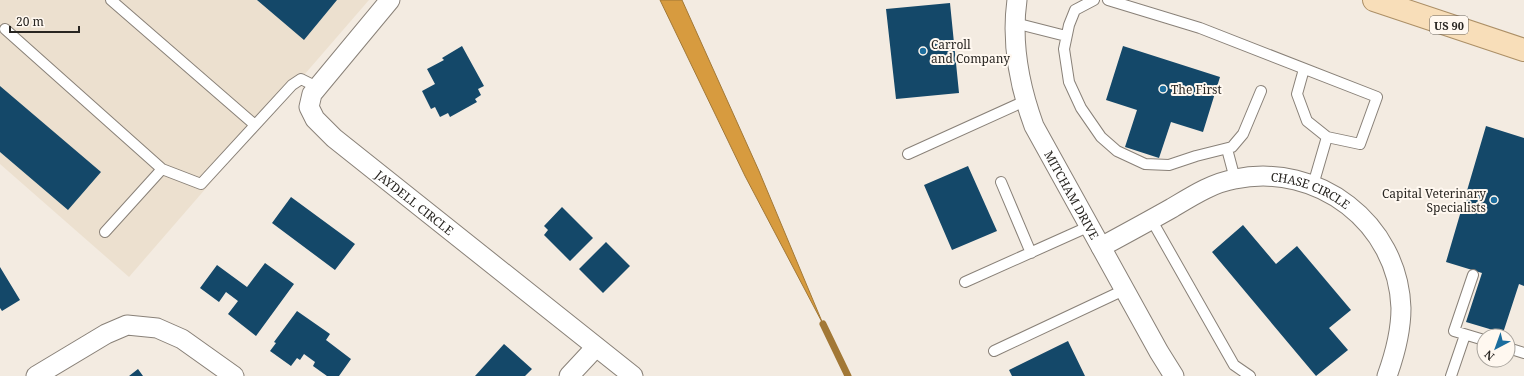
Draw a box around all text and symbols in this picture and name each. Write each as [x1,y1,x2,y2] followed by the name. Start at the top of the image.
[10,8,79,34] scale bar
[16,13,44,30] text: 20 m
[1430,16,1468,34] road number: US 90
[931,36,1010,67] place label: Carroll and Company
[918,46,928,56] marker: Carroll and Company
[1171,81,1222,98] place label: The First
[1158,84,1168,94] marker: The First
[1041,147,1103,242] street label: MITCHAM DRIVE
[371,165,457,239] street label: JAYDELL CIRCLE
[1270,168,1354,213] street label: CHASE CIRCLE
[1382,185,1486,216] place label: Capital Veterinary Specialists
[1489,195,1499,205] marker: Capital Veterinary Specialists
[1476,328,1516,368] north arrow
[1481,347,1497,364] text: N

